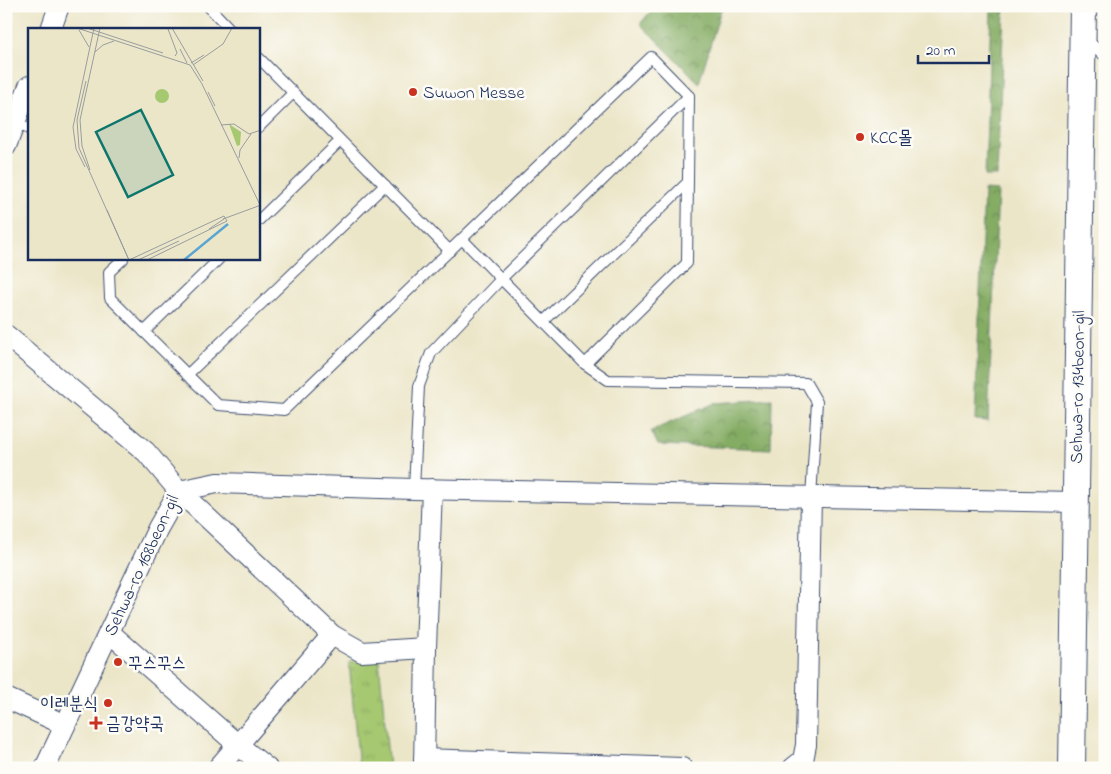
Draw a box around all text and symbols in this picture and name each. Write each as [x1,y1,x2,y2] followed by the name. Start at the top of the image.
[28,28,260,260] inset map
[918,32,990,64] scale bar
[926,40,956,62] text: 20 m
[423,81,525,107] place label: Suwon Messe
[407,86,419,98] marker: Suwon Messe
[870,126,912,152] place label: KCC몰
[854,131,866,143] marker: KCC몰
[1065,310,1094,464] street label: Sehwa-ro 134beon-gil
[99,491,188,641] street label: Sehwa-ro 168beon-gil
[128,651,186,677] place label: 꾸스꾸스
[112,656,124,668] marker: 꾸스꾸스
[40,692,98,718] place label: 이레분식
[102,697,114,709] marker: 이레분식
[106,712,164,738] place label: 금강약국
[90,717,102,729] marker: 금강약국

